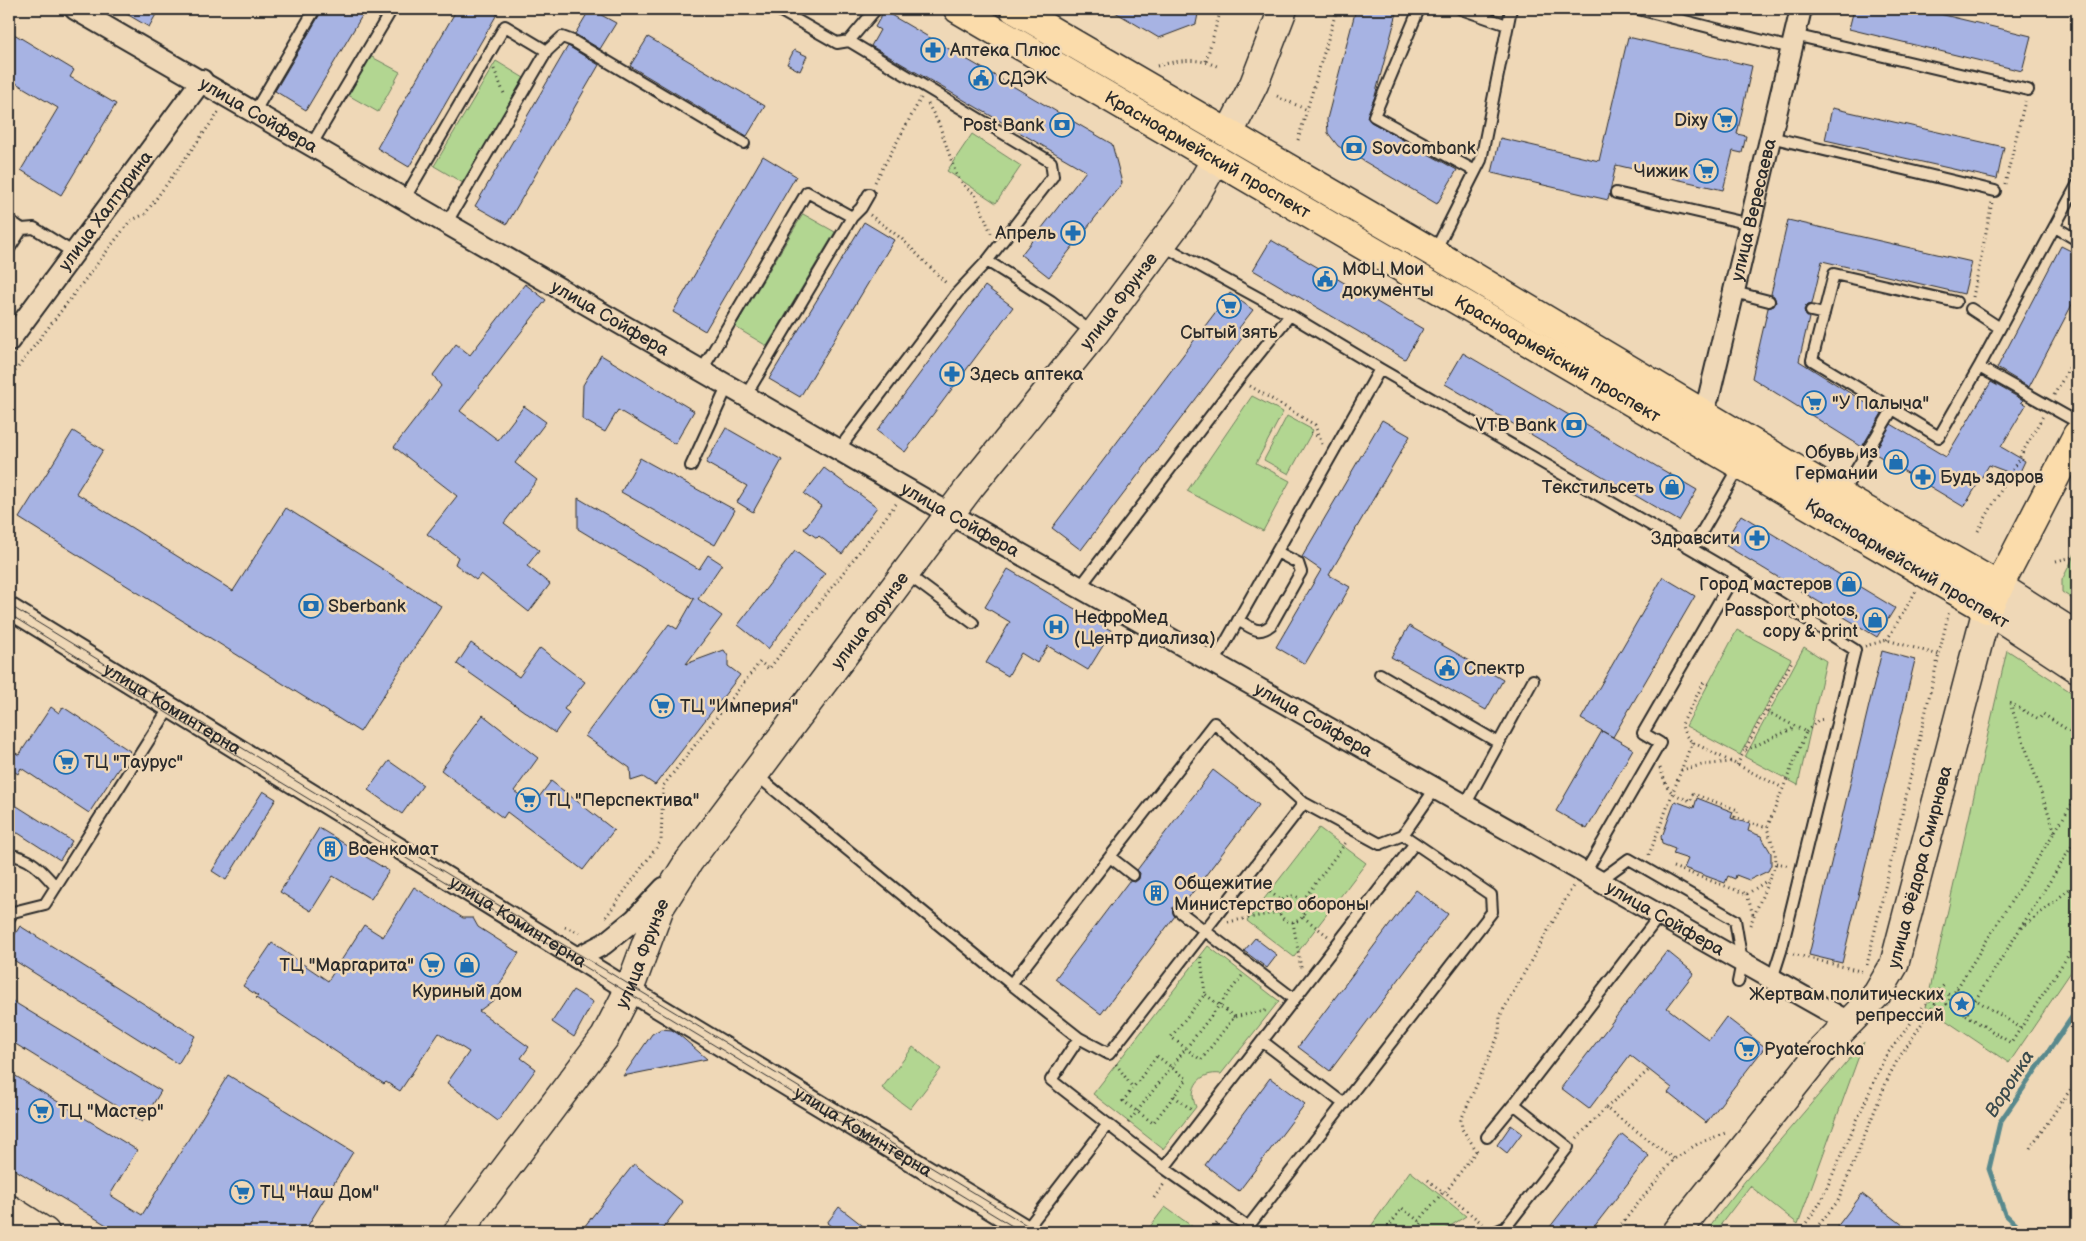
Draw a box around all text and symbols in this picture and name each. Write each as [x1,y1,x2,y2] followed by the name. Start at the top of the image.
[920,37,946,63] pharmacy icon: Аптека Плюс
[949,40,1061,61] place label: Аптека Плюс
[968,65,994,91] public building icon: СДЭК
[998,68,1047,89] place label: СДЭК
[196,73,322,157] street label: улица Сойфера
[1101,86,1315,223] street label: Красноармейский проспект
[1712,107,1738,133] supermarket icon: Dixy
[1674,110,1709,131] place label: Dixy
[1049,112,1075,138] bank icon: Post Bank
[962,115,1044,136] place label: Post Bank
[1341,135,1367,161] bank icon: Sovcombank
[1726,136,1780,283] street label: улица Вересаева
[1372,138,1476,159] place label: Sovcombank
[54,146,157,275] street label: улица Халтурина
[1693,158,1719,184] supermarket icon: Чижик
[1634,161,1688,182] place label: Чижик
[1060,220,1086,246] pharmacy icon: Апрель
[994,223,1056,244] place label: Апрель
[1075,248,1162,354] street label: улица Фрунзе
[1342,259,1434,301] place label: МФЦ Мои документы
[1312,266,1338,292] public building icon: МФЦ Мои документы
[548,276,673,360] street label: улица Сойфера
[1451,290,1665,427] street label: Красноармейский проспект
[1216,293,1242,319] supermarket icon: Сытый зять
[1180,322,1278,343] place label: Сытый зять
[939,361,965,387] pharmacy icon: Здесь аптека
[970,364,1084,385] place label: Здесь аптека
[1801,390,1827,416] supermarket icon: "У Палыча"
[1832,393,1929,414] place label: "У Палыча"
[1561,412,1587,438] bank icon: VTB Bank
[1475,415,1556,436] place label: VTB Bank
[1795,442,1878,484] place label: Обувь из Германии
[1883,449,1909,475] shop icon: Обувь из Германии
[1910,464,1936,490] pharmacy icon: Будь здоров
[1940,467,2044,488] place label: Будь здоров
[1659,474,1685,500] shop icon: Текстильсеть
[1542,477,1654,498] place label: Текстильсеть
[898,478,1023,562] street label: улица Сойфера
[1801,495,2013,634] street label: Красноармейский проспект
[1744,525,1770,551] pharmacy icon: Здравсити
[1651,528,1740,549] place label: Здравсити
[827,568,913,673] street label: улица Фрунзе
[1836,571,1862,597] shop icon: Город мастеров
[1699,574,1833,595] place label: Город мастеров
[298,593,324,619] bank icon: Sberbank
[328,596,406,617] place label: Sberbank
[1724,600,1858,642] place label: Passport photos, copy & print
[1074,607,1216,649] place label: НефроМед (Центр диализа)
[1862,607,1888,633] shop icon: Passport photos, copy & print
[1043,614,1069,640] hospital icon: НефроМед (Центр диализа)
[1434,655,1460,681] public building icon: Спектр
[1464,658,1525,679] place label: Спектр
[100,659,245,759] street label: улица Коминтерна
[1251,678,1377,762] street label: улица Сойфера
[649,693,675,719] supermarket icon: ТЦ "Империя"
[680,696,798,717] place label: ТЦ "Империя"
[53,749,79,775] supermarket icon: ТЦ "Таурус"
[84,752,183,773] place label: ТЦ "Таурус"
[1883,763,1956,971] street label: улица Фёдора Смирнова
[515,787,541,813] supermarket icon: ТЦ "Перспектива"
[546,790,700,811] place label: ТЦ "Перспектива"
[317,836,343,862] building icon: Военкомат
[348,839,439,860] place label: Военкомат
[446,871,591,972] street label: улица Коминтерна
[1174,873,1369,915] place label: Общежитие Министерство обороны
[1602,877,1728,960] street label: улица Сойфера
[1143,880,1169,906] building icon: Общежитие Министерство обороны
[611,894,673,1012] street label: улица Фрунзе
[419,952,445,978] supermarket icon: ТЦ "Маргарита"
[454,952,480,978] shop icon: Куриный дом
[280,955,414,976] place label: ТЦ "Маргарита"
[412,981,522,1002] place label: Куриный дом
[1749,984,1944,1026] place label: Жертвам политических репрессий
[1949,991,1975,1017] place icon: Жертвам политических репрессий
[1734,1036,1760,1062] supermarket icon: Pyaterochka
[1764,1039,1864,1060] place label: Pyaterochka
[1980,1046,2040,1122] water label: Воронка
[791,1082,936,1182] street label: улица Коминтерна
[28,1098,54,1124] supermarket icon: ТЦ "Мастер"
[58,1101,164,1122] place label: ТЦ "Мастер"
[229,1179,255,1205] supermarket icon: ТЦ "Наш Дом"
[260,1182,379,1203] place label: ТЦ "Наш Дом"

